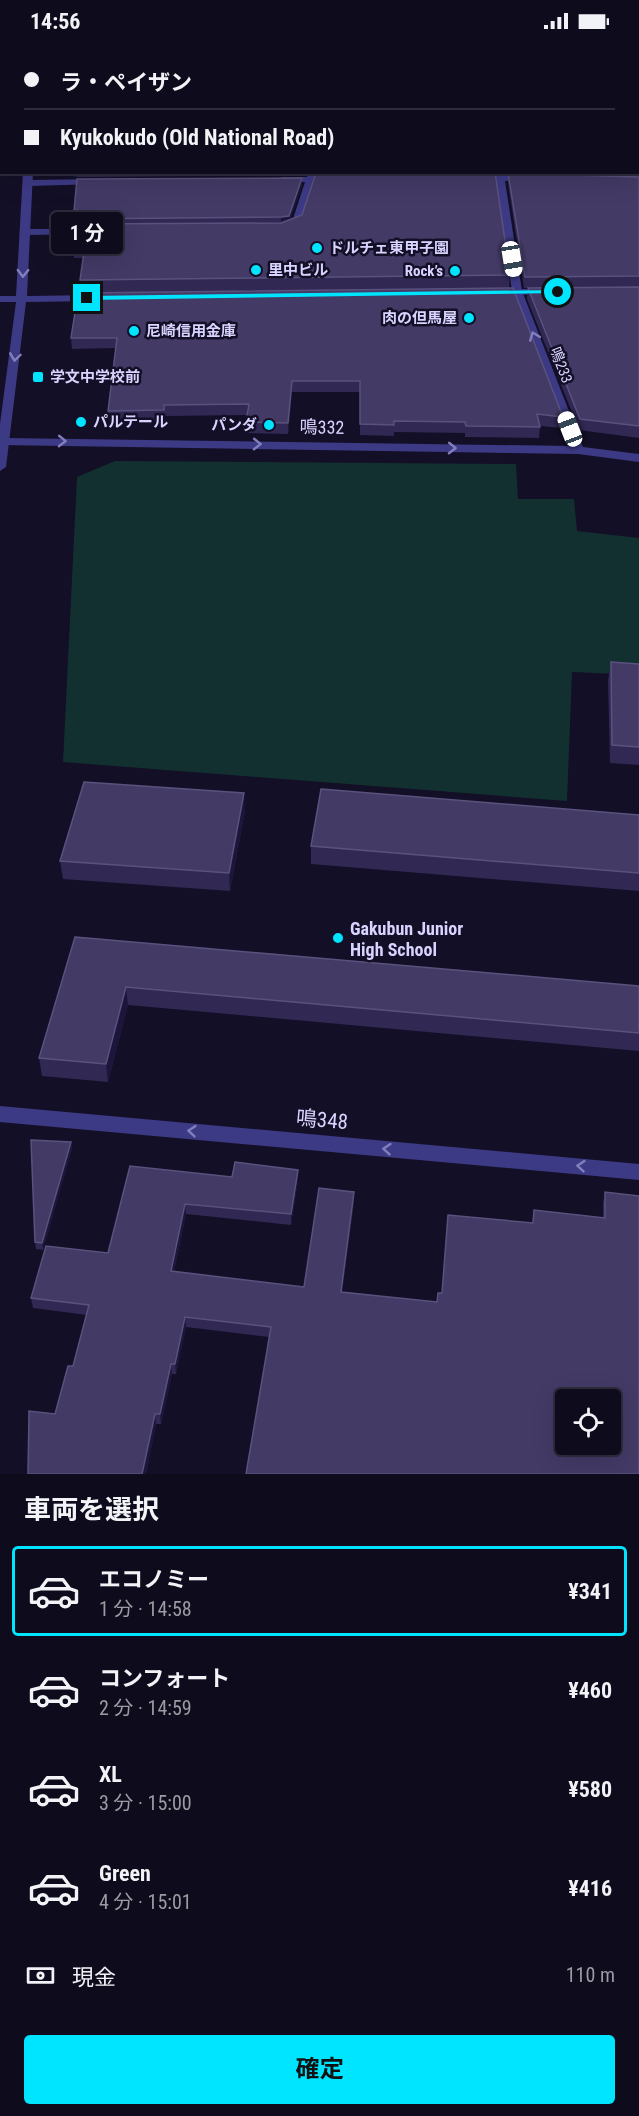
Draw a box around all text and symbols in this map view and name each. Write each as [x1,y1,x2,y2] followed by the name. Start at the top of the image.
[30,9,81,34] text: 14:56
[60,70,192,95] text: ラ・ペイザン
[60,125,334,150] text: Kyukokudo (Old National Road)
[51,211,123,253] callout: 1 分
[70,221,104,245] text: 1 分
[329,239,449,257] place label: ドルチェ東甲子園
[500,240,524,278] car
[310,241,324,255] marker: ドルチェ東甲子園
[268,261,328,279] place label: 里中ビル
[405,262,443,280] place label: Rock’s
[249,263,263,277] marker: 里中ビル
[448,264,462,278] marker: Rock’s
[17,268,29,277] one-way arrow
[544,278,571,305] route start
[73,284,100,311] route end
[382,309,457,327] place label: 肉の但馬屋
[462,311,476,325] marker: 肉の但馬屋
[146,322,236,340] place label: 尼崎信用金庫
[127,324,141,338] marker: 尼崎信用金庫
[529,332,542,342] one-way arrow
[546,344,576,386] street label: 鳴233
[10,352,22,361] one-way arrow
[50,368,140,386] place label: 学文中学校前
[31,370,45,384] marker: 学文中学校前
[555,409,585,449] car
[93,413,168,431] place label: パルテール
[74,415,88,429] marker: パルテール
[211,416,257,434] place label: パンダ
[299,416,345,438] street label: 鳴332
[262,418,276,432] marker: パンダ
[58,435,67,447] one-way arrow
[253,438,262,451] one-way arrow
[448,442,457,454] one-way arrow
[350,918,463,960] place label: Gakubun Junior High School
[331,931,345,945] marker: Gakubun Junior High School
[295,1106,349,1134] street label: 鳴348
[188,1125,197,1138] one-way arrow
[382,1143,391,1156] one-way arrow
[576,1160,585,1173] one-way arrow
[555,1389,621,1455] map controls
[555,1389,621,1455] button: locate
[24,1494,159,1526] text: 車両を選択
[27,1564,81,1618] icon: car
[99,1567,209,1592] text: エコノミー
[568,1579,612,1604] text: ¥341
[99,1597,192,1621] text: 1 分 · 14:58
[27,1663,81,1717] icon: car
[99,1666,230,1691] text: コンフォート
[568,1678,612,1703] text: ¥460
[99,1696,192,1720] text: 2 分 · 14:59
[27,1762,81,1816] icon: car
[99,1762,122,1787] text: XL
[568,1777,612,1802] text: ¥580
[99,1791,192,1815] text: 3 分 · 15:00
[27,1861,81,1915] icon: car
[99,1861,151,1886] text: Green
[568,1876,612,1901] text: ¥416
[99,1890,192,1914] text: 4 分 · 15:01
[24,1959,57,1992] icon: cash
[566,1963,615,1987] text: 110 m
[72,1965,116,1990] text: 現金
[24,2035,615,2104] button: 確定

